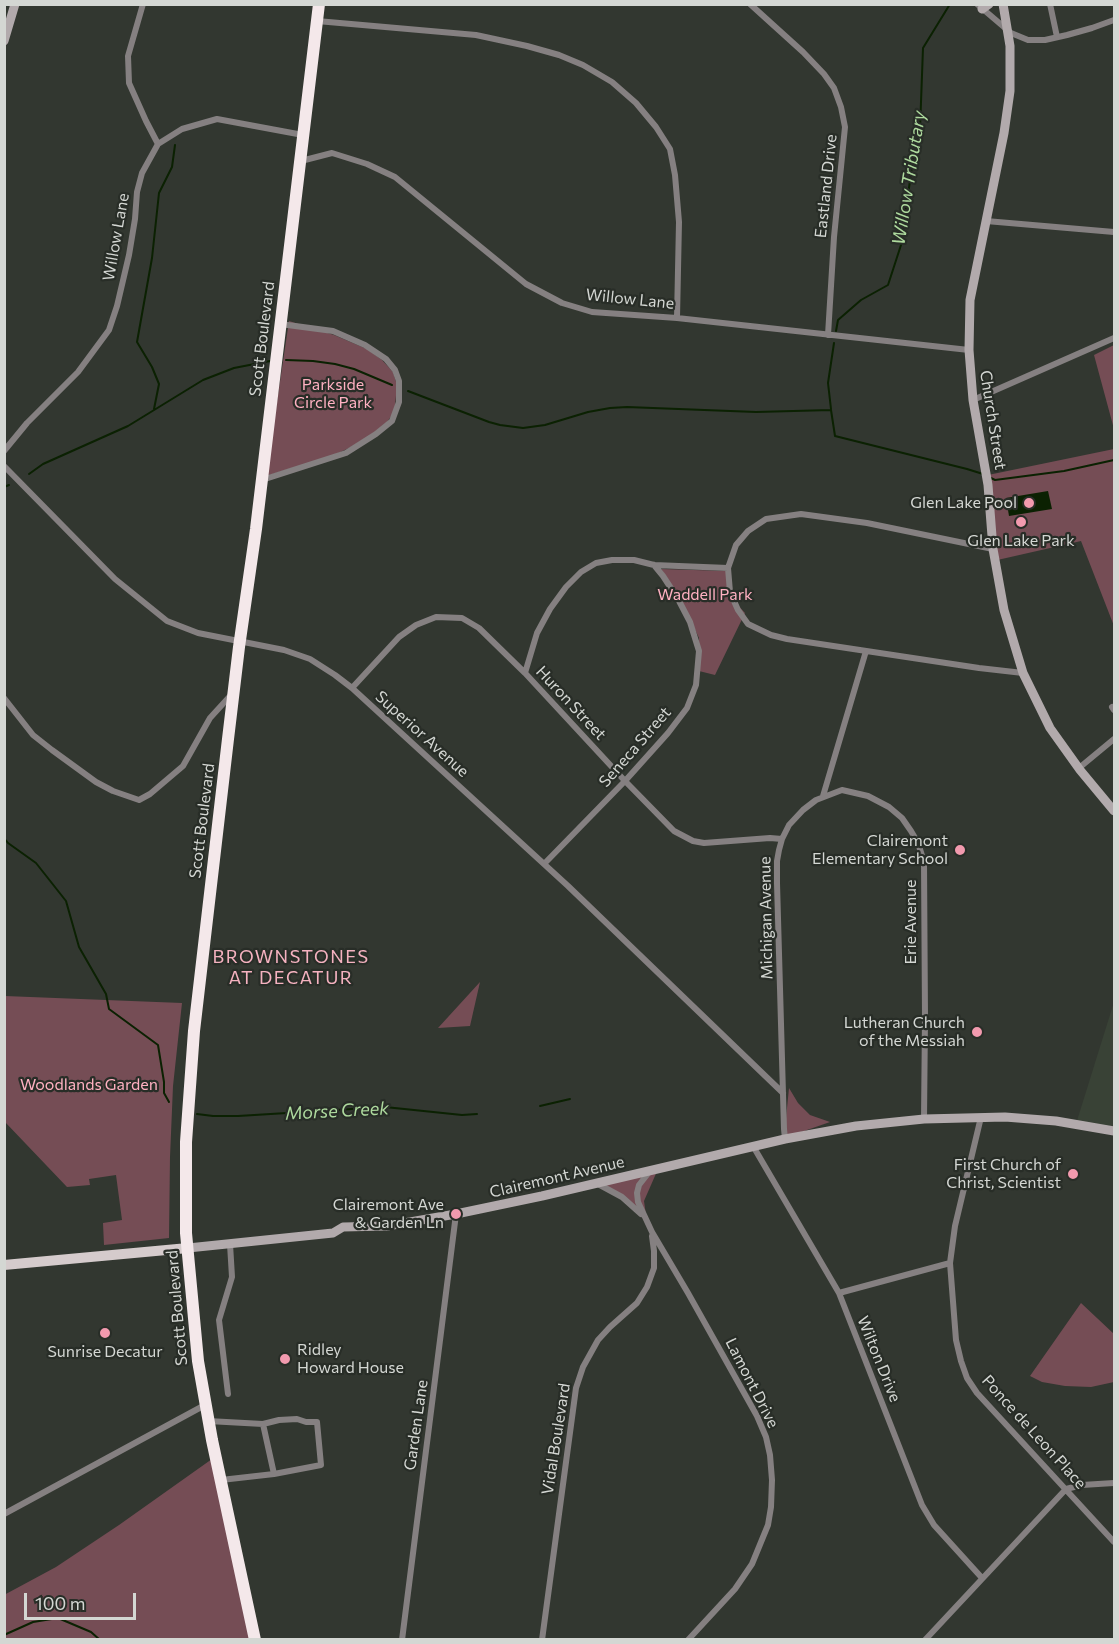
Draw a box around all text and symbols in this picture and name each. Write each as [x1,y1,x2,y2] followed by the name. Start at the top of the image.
[888,109,930,247] water label: Willow Tributary
[811,133,841,239] street label: Eastland Drive
[99,192,133,282] street label: Willow Lane
[245,280,279,398] street label: Scott Boulevard
[585,285,675,313] street label: Willow Lane
[976,369,1010,471] street label: Church Street
[294,375,372,413] park label: Parkside Circle Park
[910,493,1017,513] place label: Glen Lake Pool
[1022,496,1036,510] marker: Glen Lake Pool
[1014,515,1028,529] marker: Glen Lake Park
[967,531,1075,551] place label: Glen Lake Park
[657,585,753,605] park label: Waddell Park
[532,662,610,744] street label: Huron Street
[371,687,473,781] street label: Superior Avenue
[595,703,675,791] street label: Seneca Street
[185,762,219,880] street label: Scott Boulevard
[812,831,948,869] place label: Clairemont Elementary School
[953,843,967,857] marker: Clairemont Elementary School
[755,856,777,980] street label: Michigan Avenue
[901,880,921,964] street label: Erie Avenue
[213,946,369,988] district label: BROWNSTONES AT DECATUR
[844,1013,965,1051] place label: Lutheran Church of the Messiah
[970,1025,984,1039] marker: Lutheran Church of the Messiah
[20,1075,158,1095] park label: Woodlands Garden
[285,1097,389,1125] water label: Morse Creek
[488,1152,626,1202] street label: Clairemont Avenue
[946,1155,1061,1193] place label: First Church of Christ, Scientist
[1066,1167,1080,1181] marker: First Church of Christ, Scientist
[333,1195,444,1233] place label: Clairemont Ave & Garden Ln
[449,1207,463,1221] marker: Clairemont Ave & Garden Ln
[162,1249,192,1367] street label: Scott Boulevard
[853,1313,905,1405] street label: Wilton Drive
[98,1326,112,1340] marker: Sunrise Decatur
[721,1335,783,1431] street label: Lamont Drive
[297,1340,404,1378] place label: Ridley Howard House
[47,1342,163,1362] place label: Sunrise Decatur
[278,1352,292,1366] marker: Ridley Howard House
[978,1371,1090,1493] street label: Ponce de Leon Place
[400,1378,432,1472] street label: Garden Lane
[538,1382,574,1496] street label: Vidal Boulevard
[27,1581,140,1619] scale bar
[35,1592,85,1614] text: 100 m

